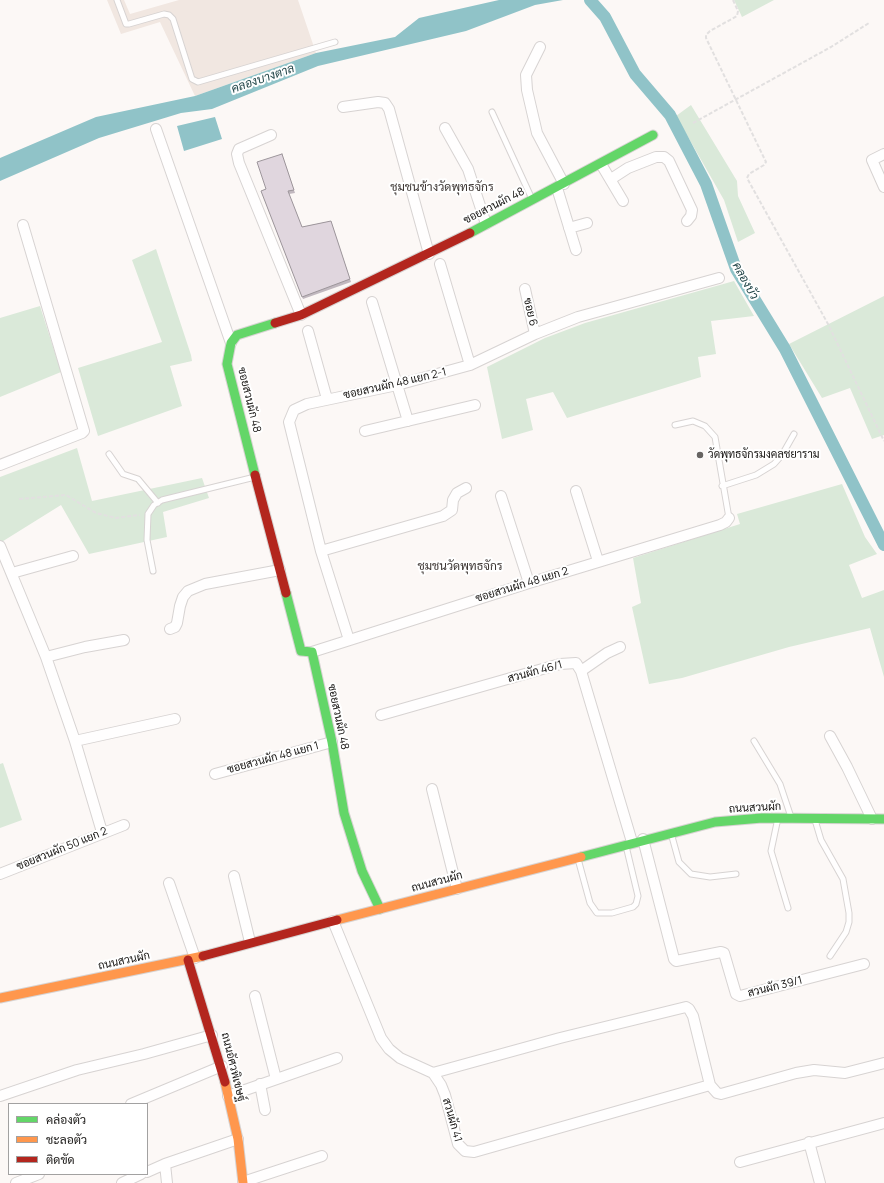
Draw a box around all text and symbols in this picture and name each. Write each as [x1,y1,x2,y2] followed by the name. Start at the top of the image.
[230,61,296,97] water label: คลองบางตาล
[390,181,494,195] district label: ชุมชนข้างวัดพุทธจักร
[461,185,527,227] street label: ซอยสวนผัก 48
[729,260,761,302] water label: คลองบัว
[520,297,540,327] street label: ซอย 6
[235,366,263,434] street label: ซอยสวนผัก 48
[342,366,448,402] street label: ซอยสวนผัก 48 แยก 2-1
[708,448,819,462] place label: วัดพุทธจักรมงคลชยาราม
[695,450,705,460] marker: วัดพุทธจักรมงคลชยาราม
[417,560,503,574] district label: ชุมชนวัดพุทธจักร
[474,565,570,605] street label: ซอยสวนผัก 48 แยก 2
[506,658,564,686] street label: สวนผัก 46/1
[325,683,351,751] street label: ซอยสวนผัก 48
[226,739,320,777] street label: ซอยสวนผัก 48 แยก 1
[728,800,782,816] street label: ถนนสวนผัก
[15,825,109,873] street label: ซอยสวนผัก 50 แยก 2
[410,869,464,895] street label: ถนนสวนผัก
[97,949,151,973] street label: ถนนสวนผัก
[746,974,804,1000] street label: สวนผัก 39/1
[218,1031,248,1103] street label: ถนนอัศวพิเชษฐ์
[439,1096,465,1144] street label: สวนผัก 41
[8,1103,148,1175] legend
[46,1111,86,1128] text: คล่องตัว
[46,1131,87,1148] text: ชะลอตัว
[46,1151,75,1168] text: ติดขัด

